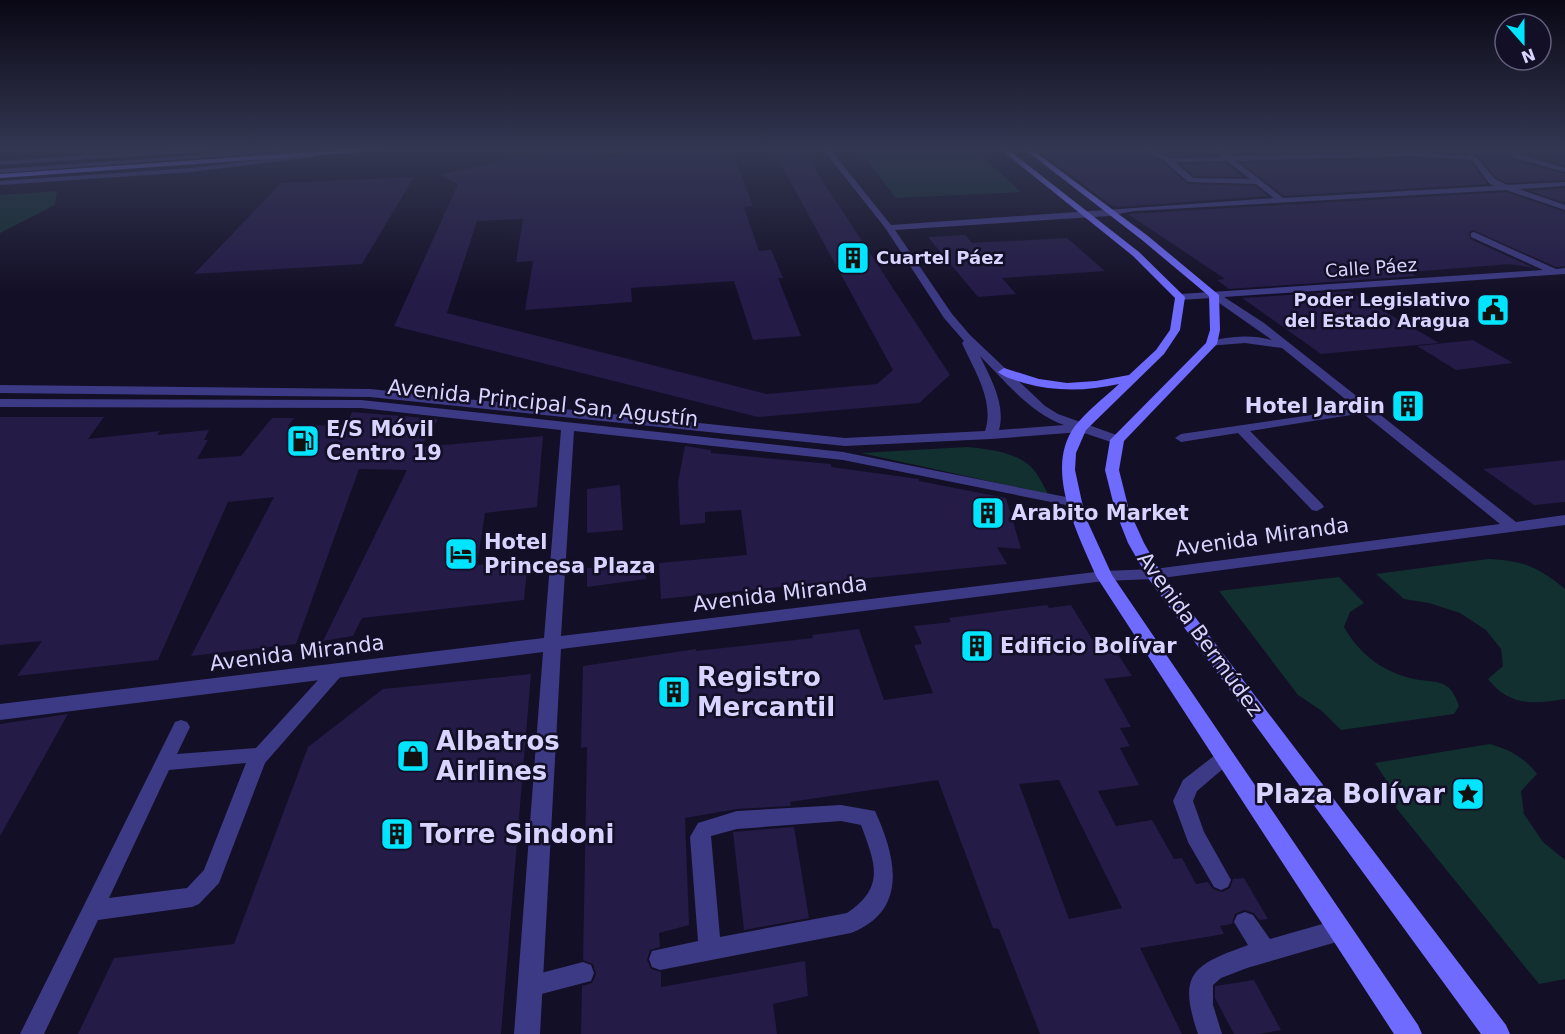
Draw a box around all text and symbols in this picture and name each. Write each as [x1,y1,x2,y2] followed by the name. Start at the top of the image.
[1493,12,1553,72] north arrow
[1519,44,1538,67] text: N
[835,240,871,276] building icon: Cuartel Páez
[876,247,1004,268] place label: Cuartel Páez
[1324,254,1418,281] street label: Calle Páez
[1284,289,1470,331] place label: Poder Legislativo del Estado Aragua
[1475,292,1511,328] public building icon: Poder Legislativo del Estado Aragua
[387,375,699,431] street label: Avenida Principal San Agustín
[1390,388,1426,424] building icon: Hotel Jardin
[1245,394,1385,418] place label: Hotel Jardin
[326,417,442,465] place label: E/S Móvil Centro 19
[285,423,321,459] fuel station icon: E/S Móvil Centro 19
[970,495,1006,531] building icon: Arabito Market
[1011,501,1189,525] place label: Arabito Market
[1173,513,1351,561] street label: Avenida Miranda
[484,530,656,578] place label: Hotel Princesa Plaza
[443,536,479,572] hotel icon: Hotel Princesa Plaza
[1132,547,1268,721] street label: Avenida Bermúdez
[691,571,869,617] street label: Avenida Miranda
[959,628,995,664] building icon: Edificio Bolívar
[208,630,386,676] street label: Avenida Miranda
[1000,634,1177,658] place label: Edificio Bolívar
[697,662,835,722] place label: Registro Mercantil
[656,674,692,710] building icon: Registro Mercantil
[436,726,560,786] place label: Albatros Airlines
[395,738,431,774] shop icon: Albatros Airlines
[1450,776,1486,812] place icon: Plaza Bolívar
[1255,779,1445,809] place label: Plaza Bolívar
[379,816,415,852] building icon: Torre Sindoni
[420,819,615,849] place label: Torre Sindoni

